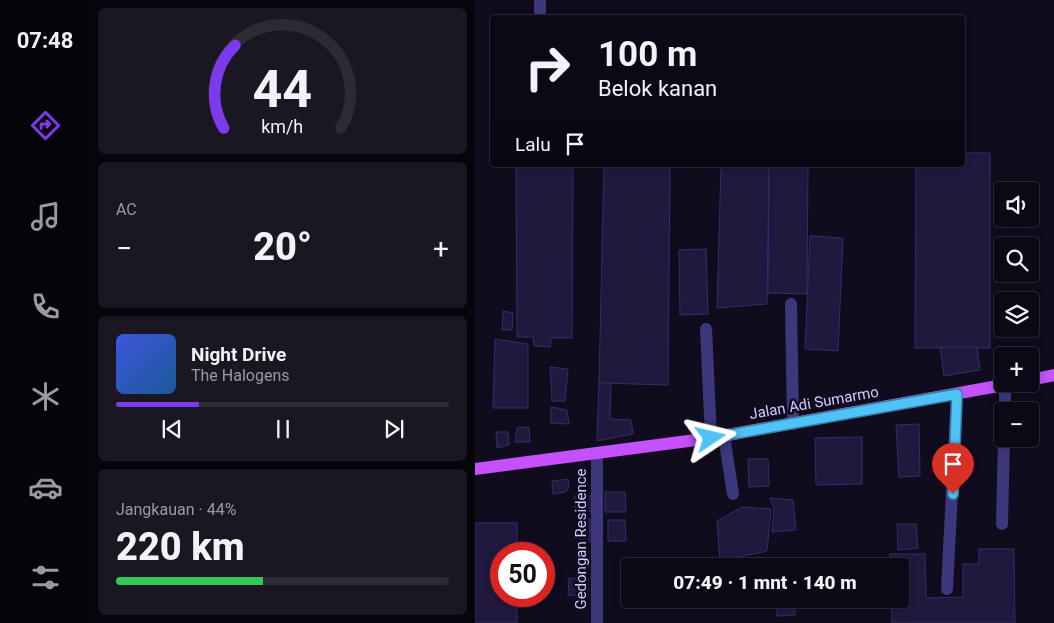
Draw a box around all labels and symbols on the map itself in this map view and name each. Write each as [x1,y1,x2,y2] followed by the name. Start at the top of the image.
[748,383,880,423] street label: Jalan Adi Sumarmo
[684,411,736,463] position arrow
[932,443,974,494] pin
[572,468,590,610] street label: Gedongan Residence
[490,542,555,607] speed limit sign: 50

